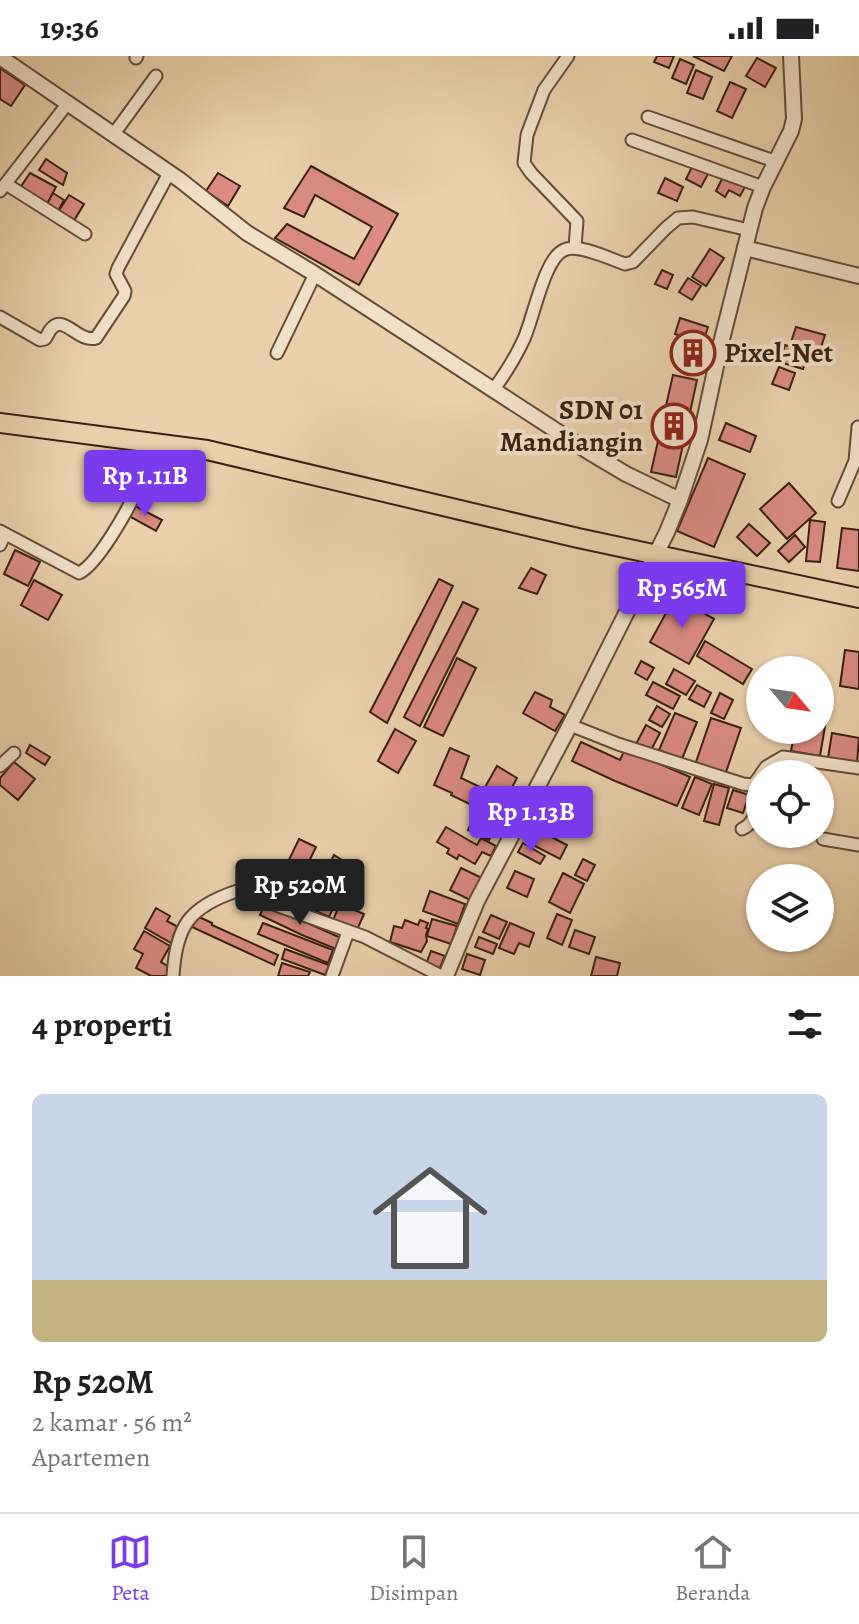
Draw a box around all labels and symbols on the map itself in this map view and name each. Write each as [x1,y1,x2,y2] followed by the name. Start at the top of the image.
[669,329,717,377] building icon: Pixel-Net
[724,334,833,372] place label: Pixel-Net
[500,391,643,461] place label: SDN 01 Mandiangin
[650,402,698,450] building icon: SDN 01 Mandiangin
[62,450,228,518] pin: Rp 1.11B
[608,562,756,630] pin: Rp 565M
[746,656,834,744] north arrow
[448,786,614,854] pin: Rp 1.13B
[226,859,374,927] pin: Rp 520M

